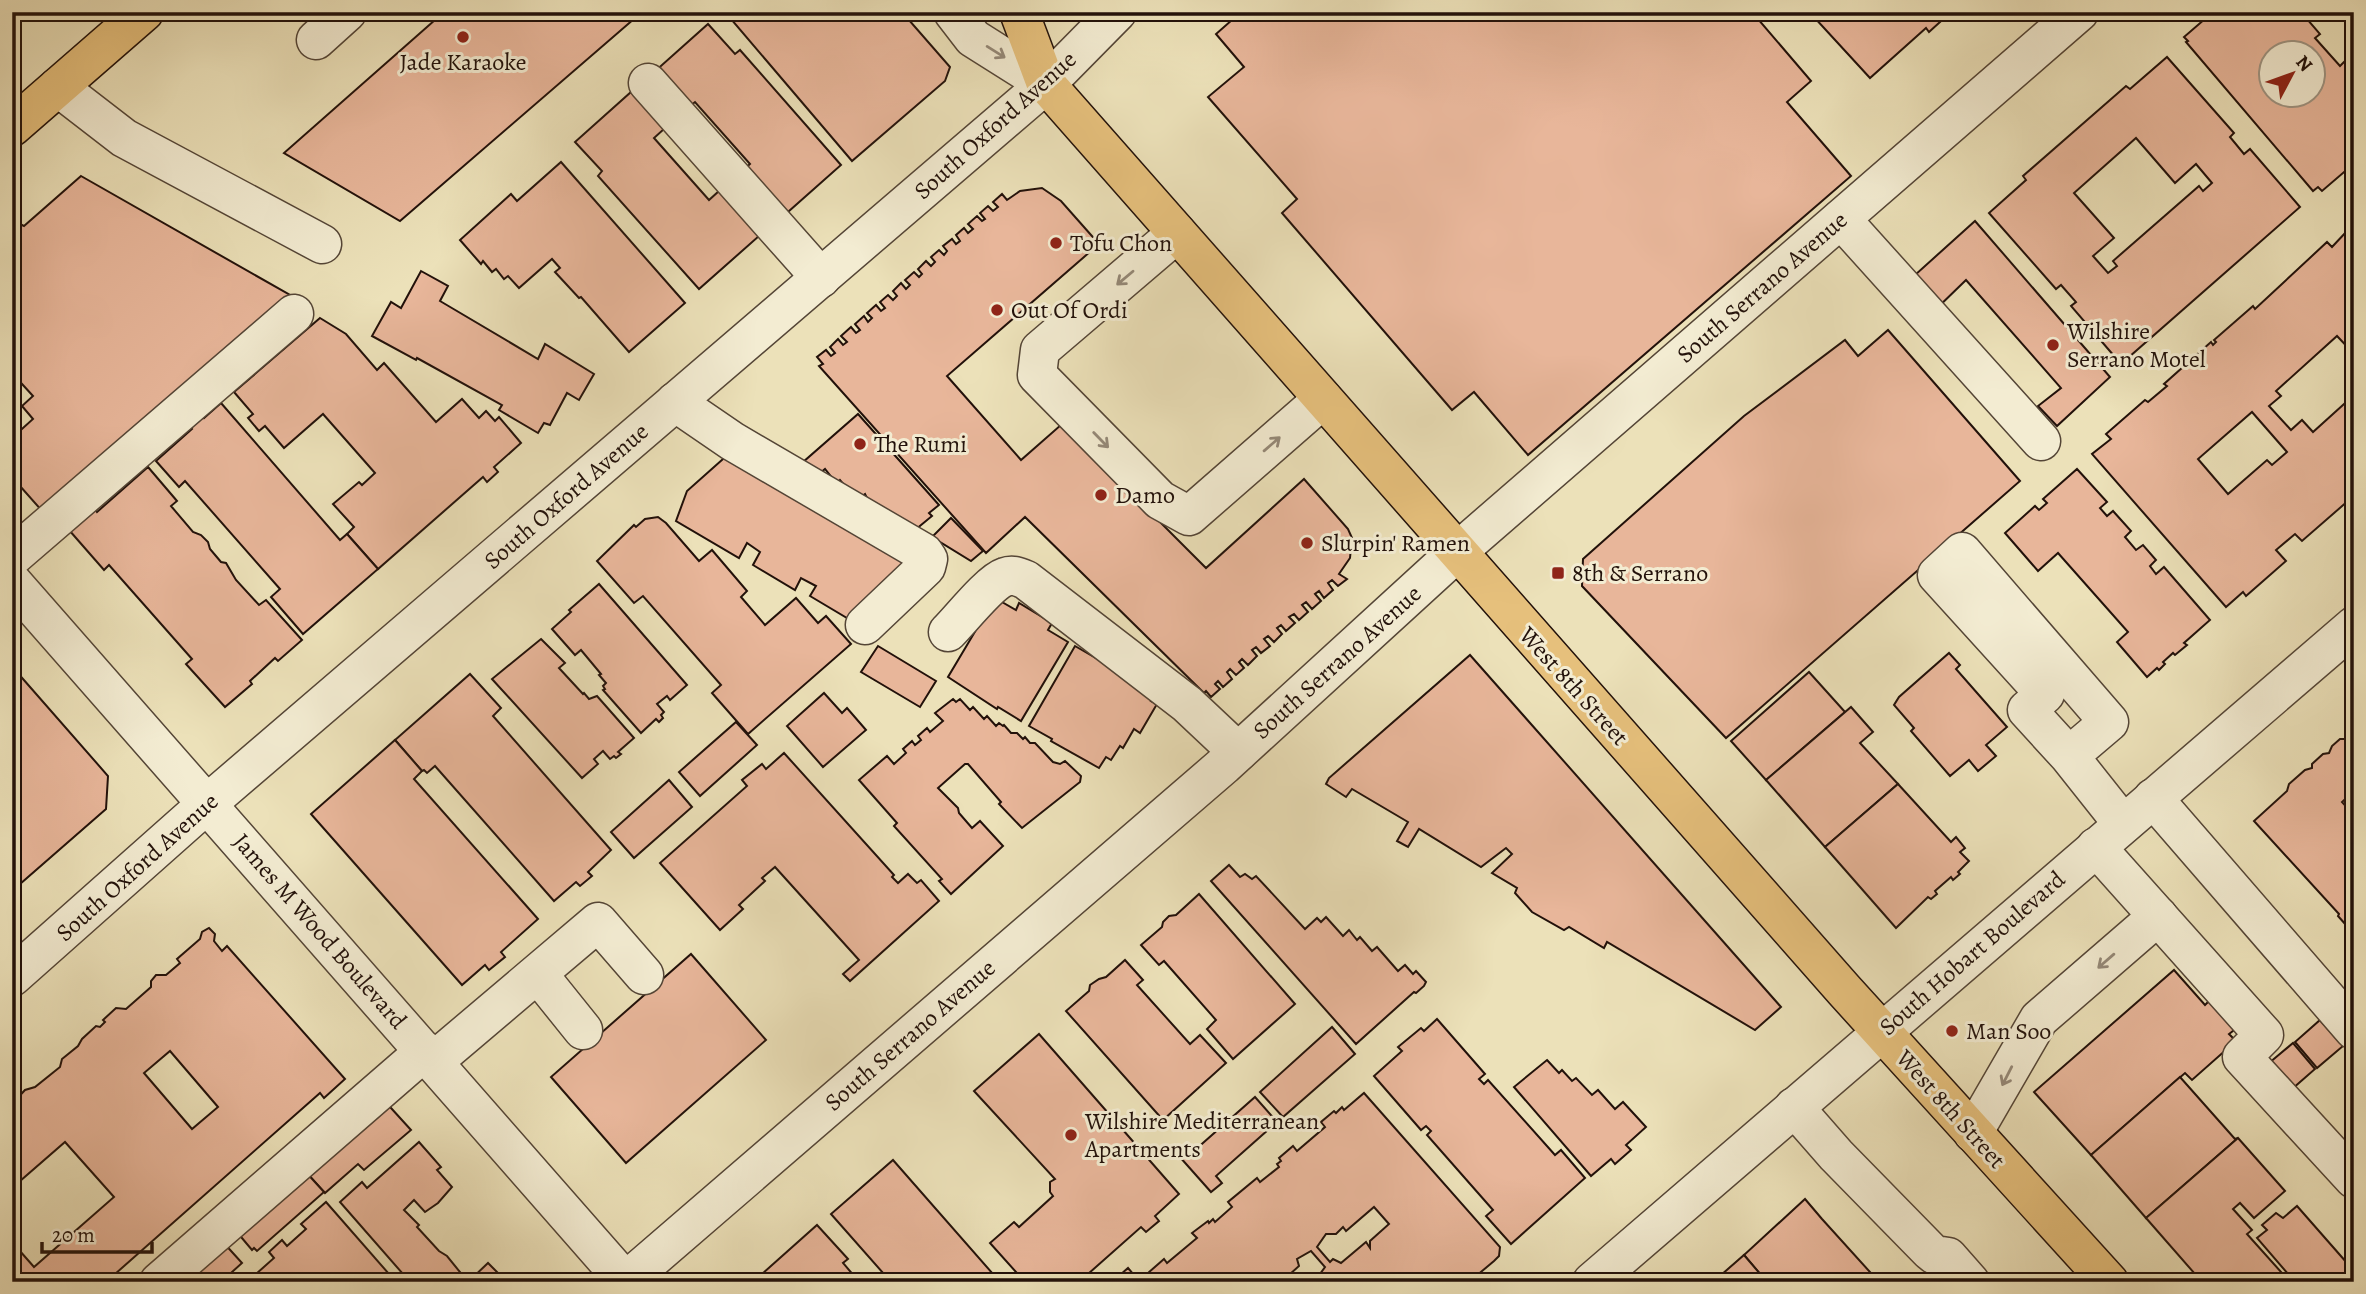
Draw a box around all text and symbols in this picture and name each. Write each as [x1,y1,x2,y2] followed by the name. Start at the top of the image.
[455,29,471,45] marker: Jade Karaoke
[2258,38,2328,108] north arrow
[907,43,1083,207] street label: South Oxford Avenue
[399,46,527,78] place label: Jade Karaoke
[985,46,1005,60] one-way arrow
[2290,50,2319,77] text: N
[1670,204,1854,370] street label: South Serrano Avenue
[1070,227,1172,259] place label: Tofu Chon
[1048,235,1064,251] marker: Tofu Chon
[1117,270,1135,285] one-way arrow
[1011,294,1128,326] place label: Out Of Ordi
[989,302,1005,318] marker: Out Of Ordi
[2066,315,2206,375] place label: Wilshire Serrano Motel
[2045,337,2061,353] marker: Wilshire Serrano Motel
[477,416,655,576] street label: South Oxford Avenue
[874,428,967,460] place label: The Rumi
[1092,431,1109,448] one-way arrow
[852,436,868,452] marker: The Rumi
[1263,436,1281,452] one-way arrow
[1115,479,1175,511] place label: Damo
[1093,487,1109,503] marker: Damo
[1321,527,1470,559] place label: Slurpin' Ramen
[1299,535,1315,551] marker: Slurpin' Ramen
[1572,557,1708,589] place label: 8th & Serrano
[1550,565,1566,581] marker: 8th & Serrano
[1246,578,1428,746] street label: South Serrano Avenue
[1511,619,1636,752] street label: West 8th Street
[49,785,225,949] street label: South Oxford Avenue
[226,826,414,1036] street label: James M Wood Boulevard
[1872,863,2072,1043] street label: South Hobart Boulevard
[818,952,1002,1118] street label: South Serrano Avenue
[2097,953,2115,969] one-way arrow
[1966,1015,2051,1047] place label: Man Soo
[1944,1023,1960,1039] marker: Man Soo
[1888,1042,2013,1175] street label: West 8th Street
[1999,1066,2013,1086] one-way arrow
[1084,1105,1319,1165] place label: Wilshire Mediterranean Apartments
[1063,1127,1079,1143] marker: Wilshire Mediterranean Apartments
[42,1210,152,1254] scale bar
[52,1221,95,1249] text: 20 m

